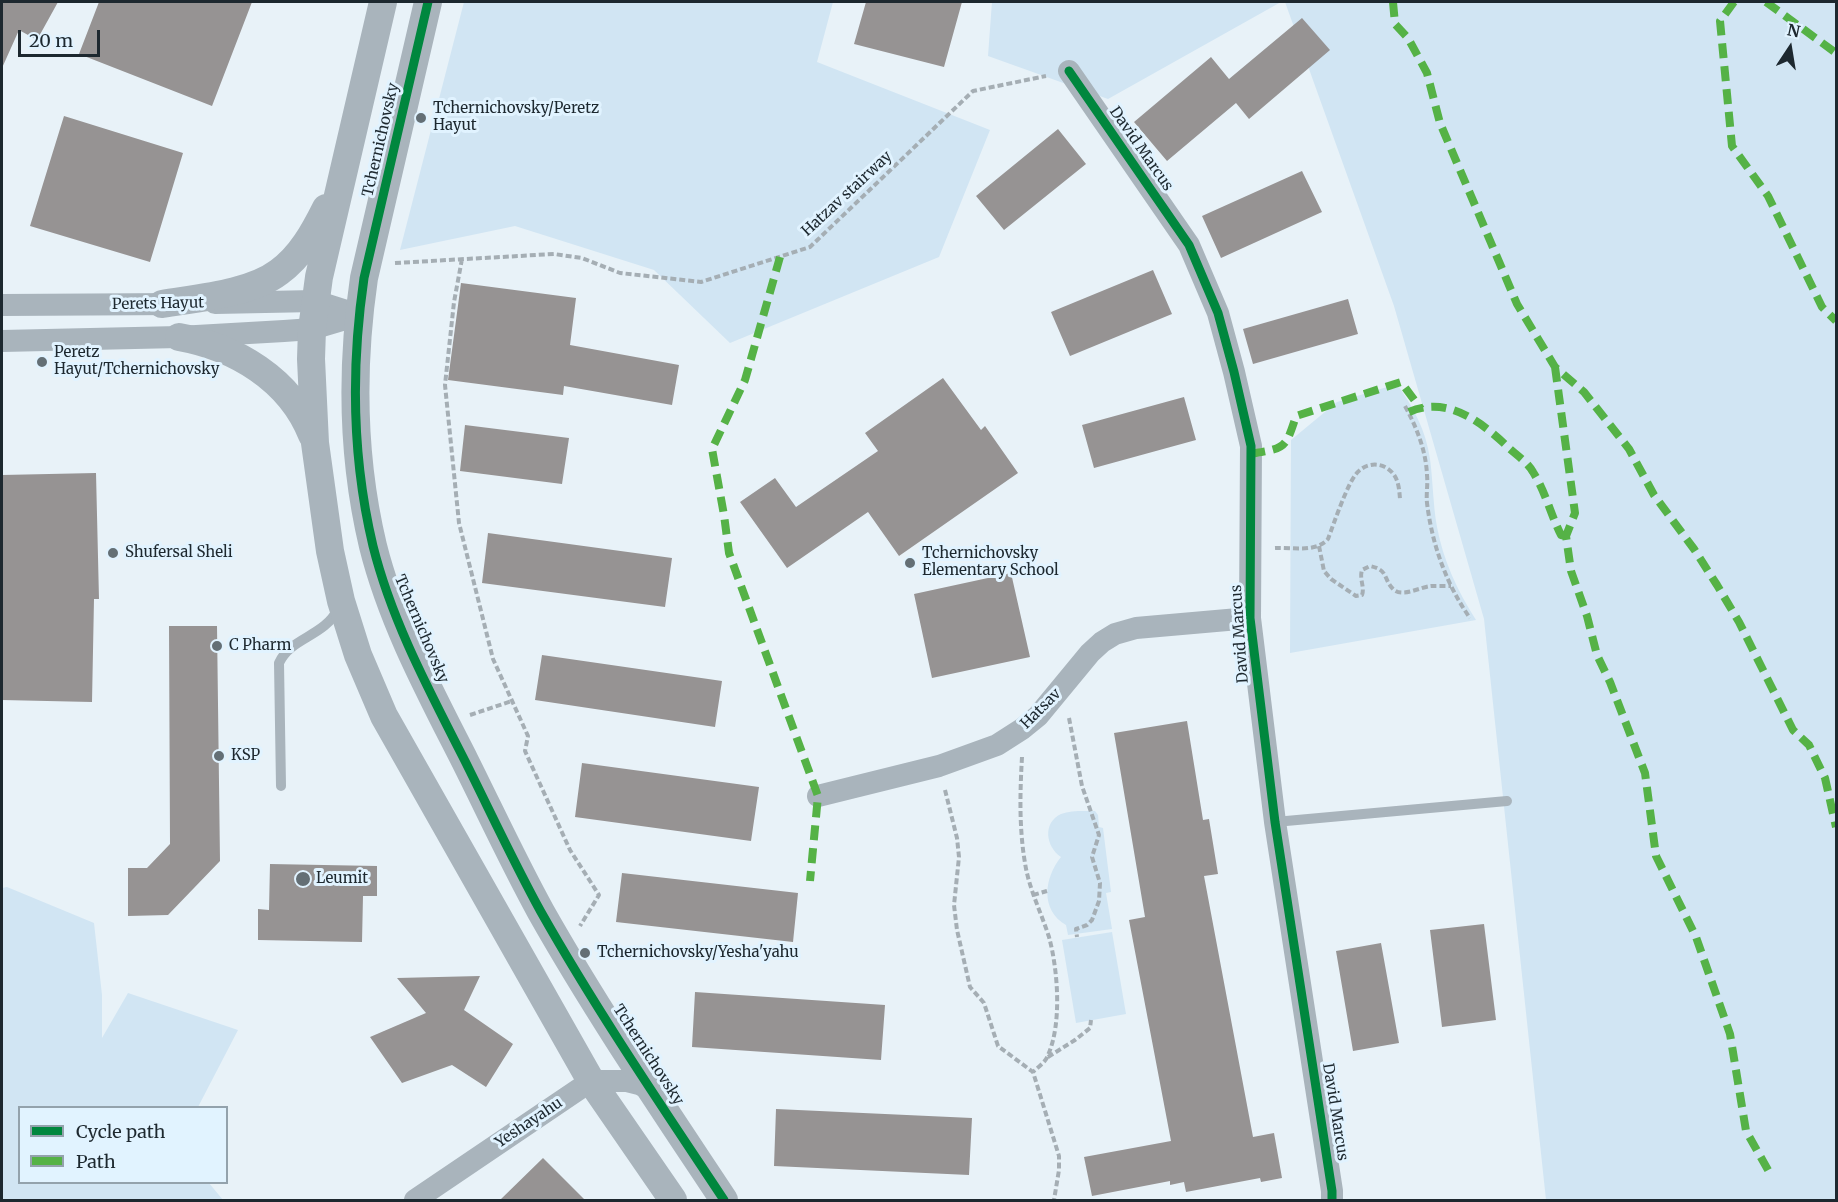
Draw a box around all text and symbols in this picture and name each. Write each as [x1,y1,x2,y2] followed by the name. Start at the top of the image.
[21,18,104,56] scale bar
[1760,18,1820,78] north arrow
[1785,19,1802,41] text: N
[29,29,73,52] text: 20 m
[359,81,403,199] street label: Tchernichovsky
[433,100,599,135] place label: Tchernichovsky/Peretz Hayut
[1105,103,1177,195] street label: David Marcus
[414,111,428,125] marker: Tchernichovsky/Peretz Hayut
[798,148,896,240] street label: Hatzav stairway
[112,294,204,314] street label: Perets Hayut
[54,344,219,379] place label: Peretz Hayut/Tchernichovsky
[35,355,49,369] marker: Peretz Hayut/Tchernichovsky
[125,544,233,562] place label: Shufersal Sheli
[922,545,1059,580] place label: Tchernichovsky Elementary School
[106,546,120,560] marker: Shufersal Sheli
[903,556,917,570] marker: Tchernichovsky Elementary School
[390,572,452,686] street label: Tchernichovsky
[1228,584,1252,684] street label: David Marcus
[229,637,291,655] place label: C Pharm
[210,639,224,653] marker: C Pharm
[1017,685,1065,733] street label: Hatsav
[231,747,260,765] place label: KSP
[212,749,226,763] marker: KSP
[294,870,312,888] marker: Leumit
[316,870,368,888] place label: Leumit
[597,944,799,962] place label: Tchernichovsky/Yesha'yahu
[578,946,592,960] marker: Tchernichovsky/Yesha'yahu
[609,1001,687,1109] street label: Tchernichovsky
[1318,1062,1352,1162] street label: David Marcus
[492,1094,566,1152] street label: Yeshayahu
[18,1106,228,1184] legend
[76,1120,165,1143] text: Cycle path
[76,1150,116,1173] text: Path

